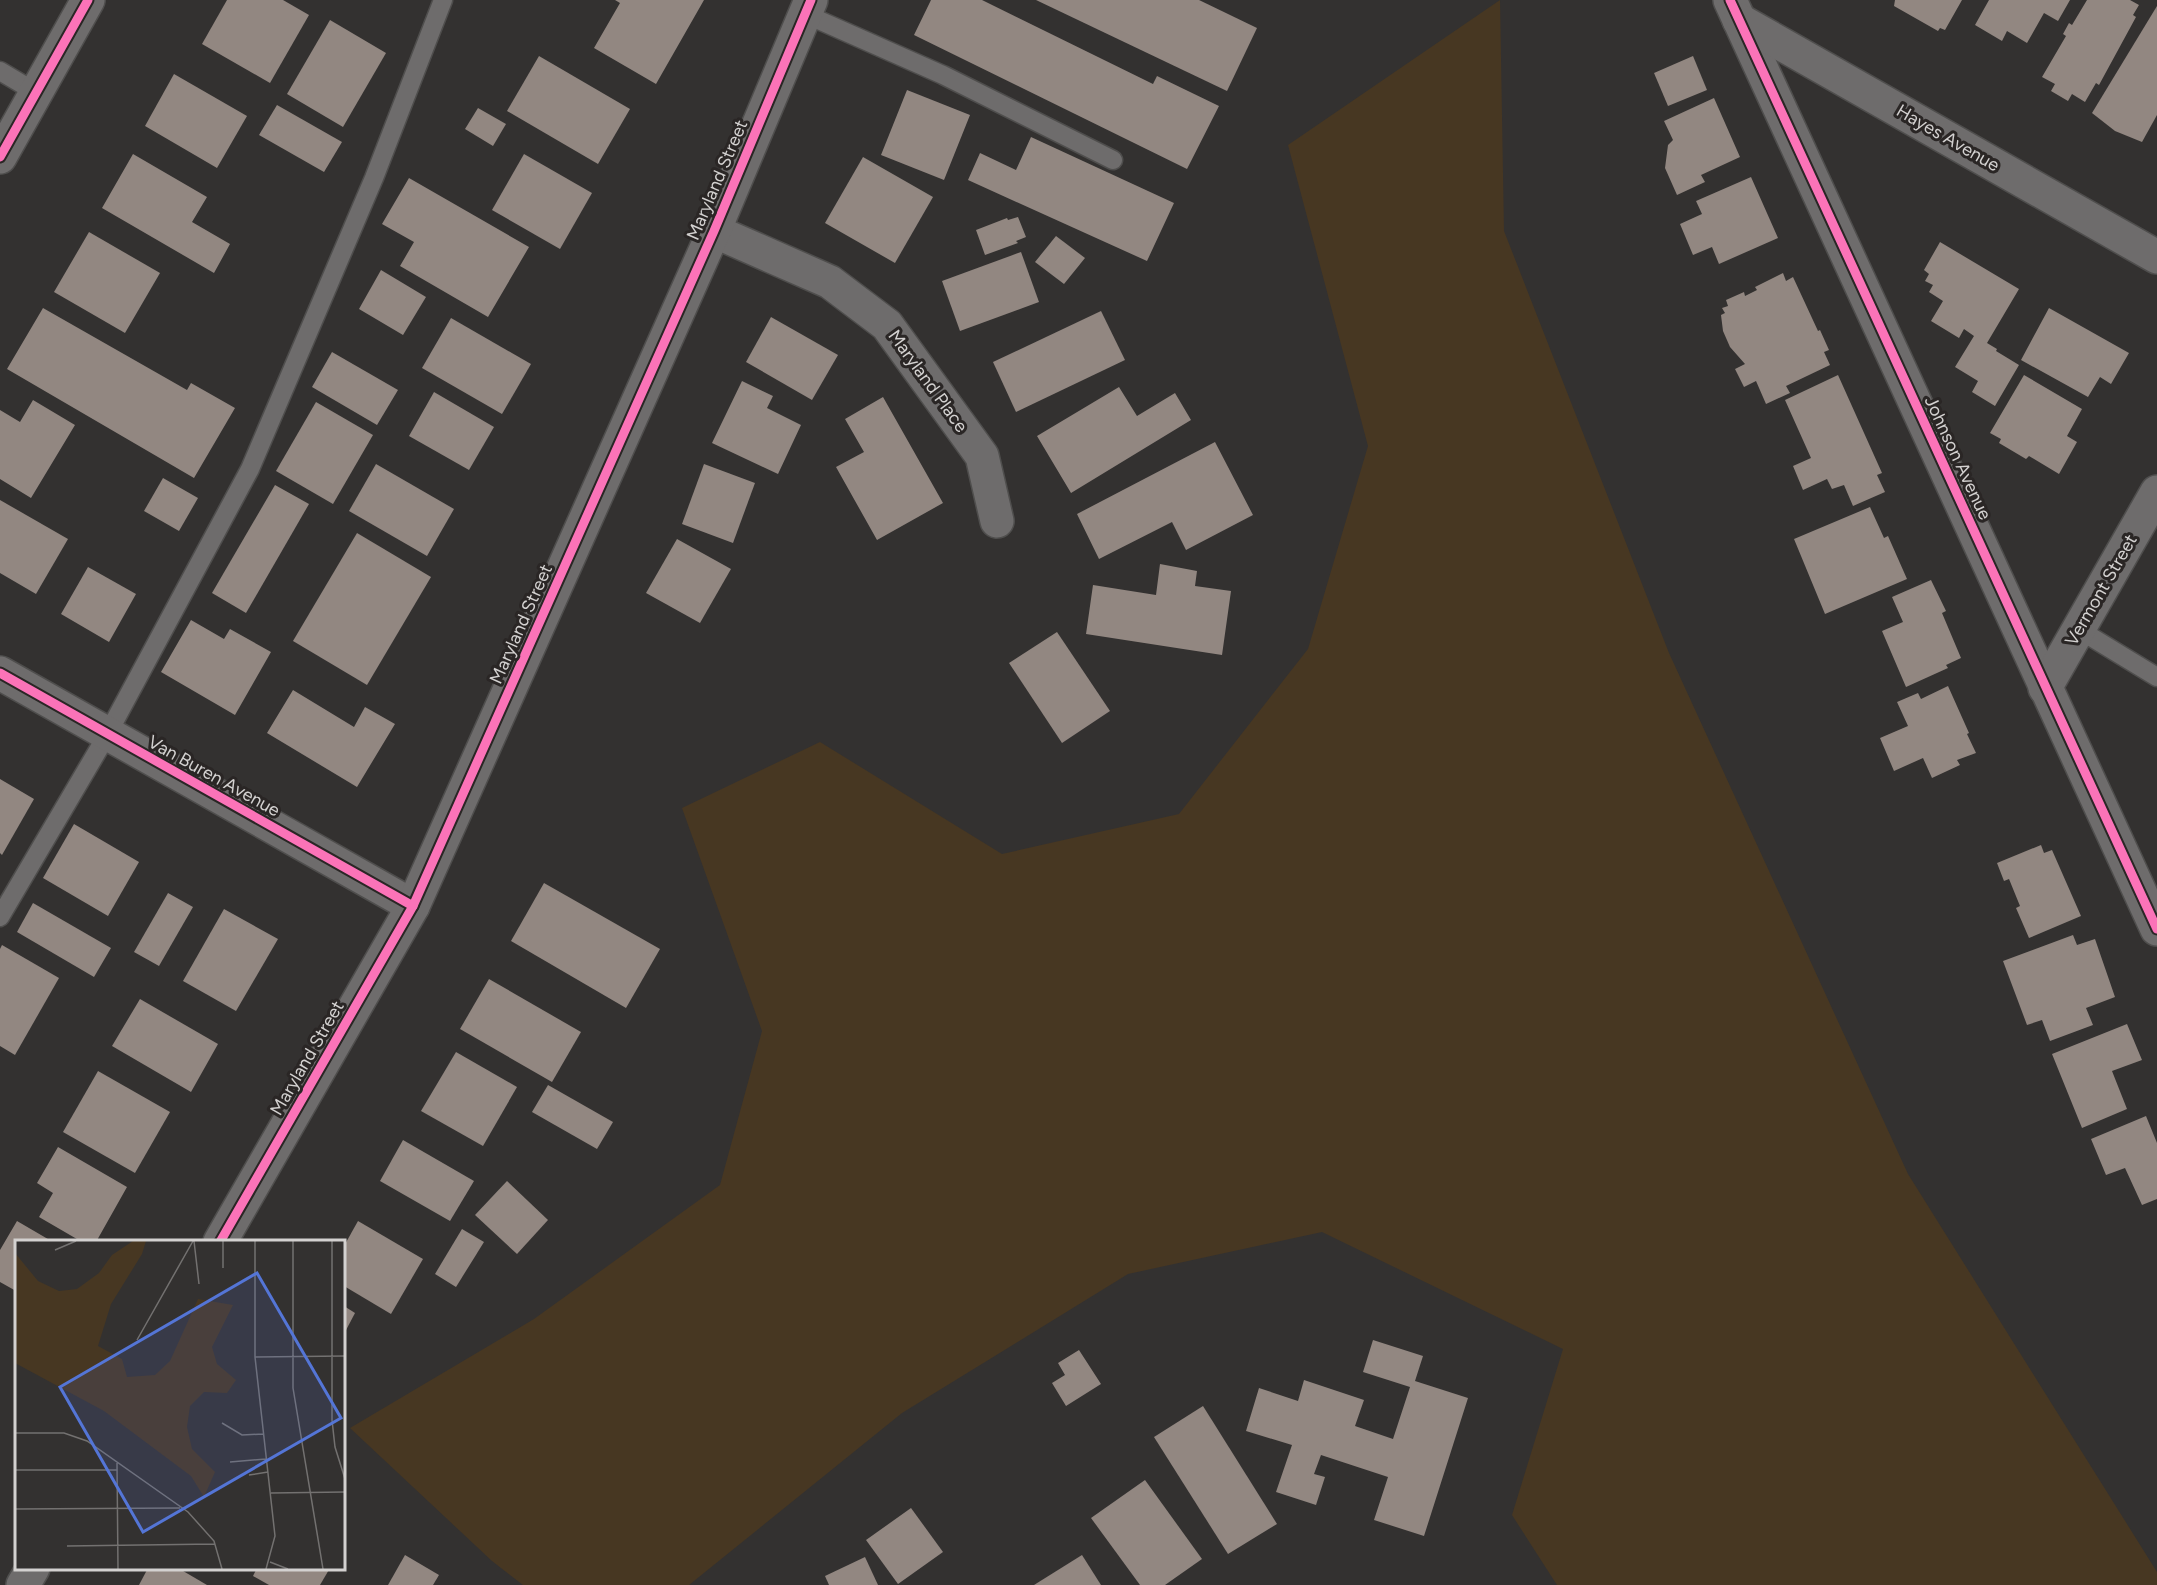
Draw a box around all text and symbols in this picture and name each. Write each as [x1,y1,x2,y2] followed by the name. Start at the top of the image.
[1893,100,2004,176] street label: Hayes Avenue
[682,116,752,243] street label: Maryland Street
[883,325,973,437] street label: Maryland Place
[1920,393,1996,524] street label: Johnson Avenue
[2060,530,2142,650] street label: Vermont Street
[485,561,557,687] street label: Maryland Street
[144,731,284,822] street label: Van Buren Avenue
[265,997,349,1119] street label: Maryland Street
[15,1240,345,1570] inset map

